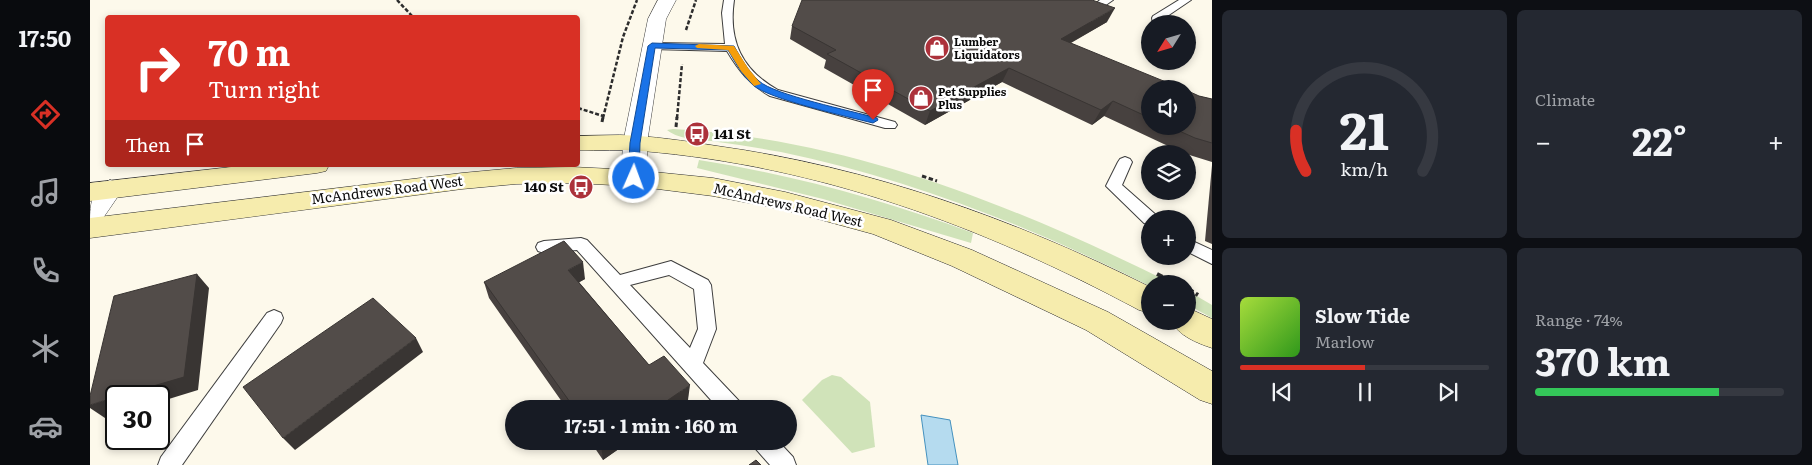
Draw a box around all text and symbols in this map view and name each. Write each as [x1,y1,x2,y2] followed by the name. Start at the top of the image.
[1141,15,1196,70] north arrow
[1141,15,1196,330] map controls
[19,21,71,54] text: 17:50
[208,25,290,77] text: 70 m
[954,33,1020,62] place label: Lumber Liquidators
[125,35,190,100] icon: right
[924,35,950,61] shop icon: Lumber Liquidators
[852,69,894,120] pin
[208,72,320,105] text: Turn right
[859,76,887,104] icon: arrive
[1141,80,1196,135] button: sound
[938,83,1007,112] place label: Pet Supplies Plus
[908,85,934,111] shop icon: Pet Supplies Plus
[1535,87,1595,111] text: Climate
[1340,89,1389,166] text: 21
[28,97,63,132] icon: directions
[1632,111,1687,168] text: 22°
[1535,119,1551,161] text: −
[1768,119,1784,161] text: +
[684,121,710,147] bus stop icon: 141 St
[714,123,752,143] place label: 141 St
[125,130,171,158] text: Then
[181,130,209,158] icon: arrive
[1141,145,1196,200] button: layers
[607,151,659,203] position arrow
[1341,155,1388,182] text: km/h
[310,170,464,208] street label: McAndrews Road West
[568,174,594,200] bus stop icon: 140 St
[28,175,63,210] icon: music
[524,176,565,196] place label: 140 St
[712,177,865,231] street label: McAndrews Road West
[1141,210,1196,265] button: +
[28,253,63,288] icon: phone
[1141,275,1196,330] button: −
[1315,301,1410,329] text: Slow Tide
[1535,307,1623,331] text: Range · 74%
[1315,329,1375,353] text: Marlow
[28,331,63,366] icon: climate
[1535,331,1670,388] text: 370 km
[1268,378,1296,406] icon: previous
[1351,378,1379,406] icon: pause
[1434,378,1462,406] icon: next
[105,385,170,450] speed limit sign: 30
[28,409,63,444] icon: car
[564,411,738,439] text: 17:51 · 1 min · 160 m

